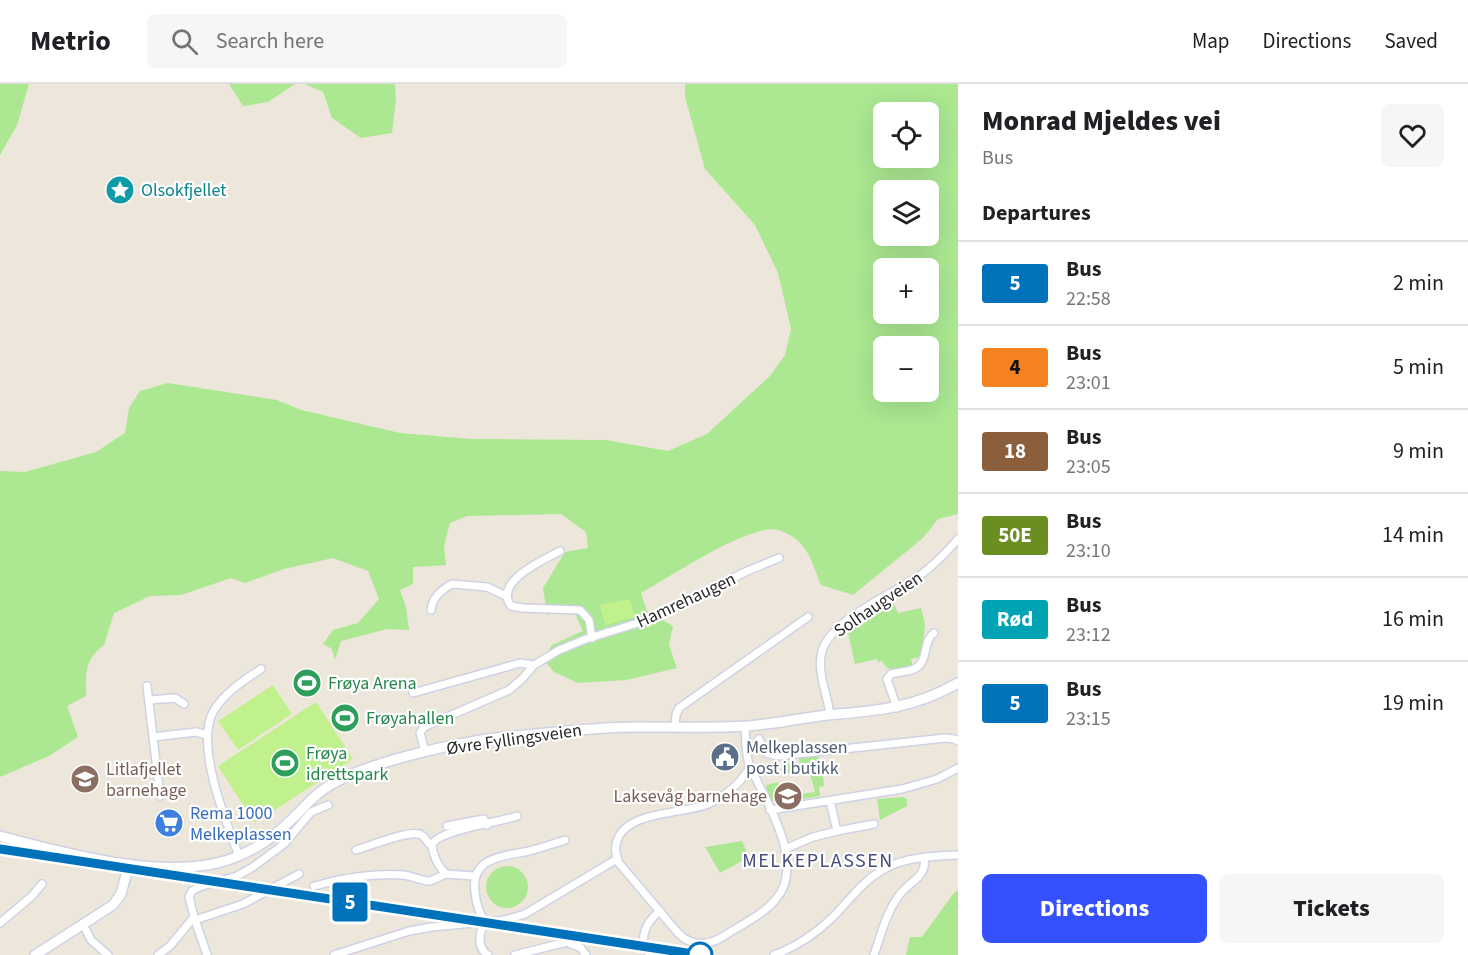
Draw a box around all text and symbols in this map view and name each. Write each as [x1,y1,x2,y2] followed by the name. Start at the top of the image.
[147,14,567,68] search box
[30,21,111,61] text: Metrio
[168,25,201,58] icon: search
[216,25,324,57] text: Search here
[1192,26,1230,56] text: Map
[1263,26,1351,56] text: Directions
[1384,26,1438,56] text: Saved
[982,101,1221,141] text: Monrad Mjeldes vei
[873,102,939,402] map controls
[873,102,939,168] button: locate
[1381,104,1444,167] button: heart
[982,144,1013,172] text: Bus
[104,174,136,206] place icon: Olsokfjellet
[141,178,226,203] place label: Olsokfjellet
[873,180,939,246] button: layers
[982,197,1091,229] text: Departures
[1066,253,1102,285] text: Bus
[873,258,939,324] button: +
[1393,267,1444,299] text: 2 min
[1009,268,1021,298] text: 5
[1066,285,1111,313] text: 22:58
[873,336,939,402] button: −
[1066,337,1102,369] text: Bus
[1393,351,1444,383] text: 5 min
[1009,352,1021,382] text: 4
[1066,369,1111,397] text: 23:01
[1066,421,1102,453] text: Bus
[1393,435,1444,467] text: 9 min
[1004,436,1026,466] text: 18
[1066,453,1111,481] text: 23:05
[1066,505,1102,537] text: Bus
[1382,519,1444,551] text: 14 min
[998,520,1032,550] text: 50E
[1066,537,1111,565] text: 23:10
[829,566,928,643] street label: Solhaugveien
[632,567,740,634] street label: Hamrehaugen
[1066,589,1102,621] text: Bus
[1382,603,1444,635] text: 16 min
[997,604,1033,634] text: Rød
[1066,621,1111,649] text: 23:12
[291,667,323,699] sports icon: Frøya Arena
[328,671,417,696] place label: Frøya Arena
[1066,673,1102,705] text: Bus
[1382,687,1444,719] text: 19 min
[1009,688,1021,718] text: 5
[329,702,361,734] sports icon: Frøyahallen
[1066,705,1111,733] text: 23:15
[366,706,454,731] place label: Frøyahallen
[445,718,583,761] street label: Øvre Fyllingsveien
[746,735,848,781] place label: Melkeplassen post i butikk
[306,741,388,787] place label: Frøya idrettspark
[709,741,741,773] public building icon: Melkeplassen post i butikk
[269,747,301,779] sports icon: Frøya idrettspark
[106,757,186,803] place label: Litlafjellet barnehage
[69,763,101,795] school or university icon: Litlafjellet barnehage
[772,780,804,812] school or university icon: Laksevåg barnehage
[614,784,767,809] place label: Laksevåg barnehage
[190,801,292,847] place label: Rema 1000 Melkeplassen
[153,807,185,839] supermarket icon: Rema 1000 Melkeplassen
[742,847,894,875] district label: MELKEPLASSEN
[982,874,1207,943] button: Directions
[1219,874,1444,943] button: Tickets
[330,882,370,922] line badge: 5
[344,887,356,917] text: 5
[687,942,713,955] unlabelled marker

